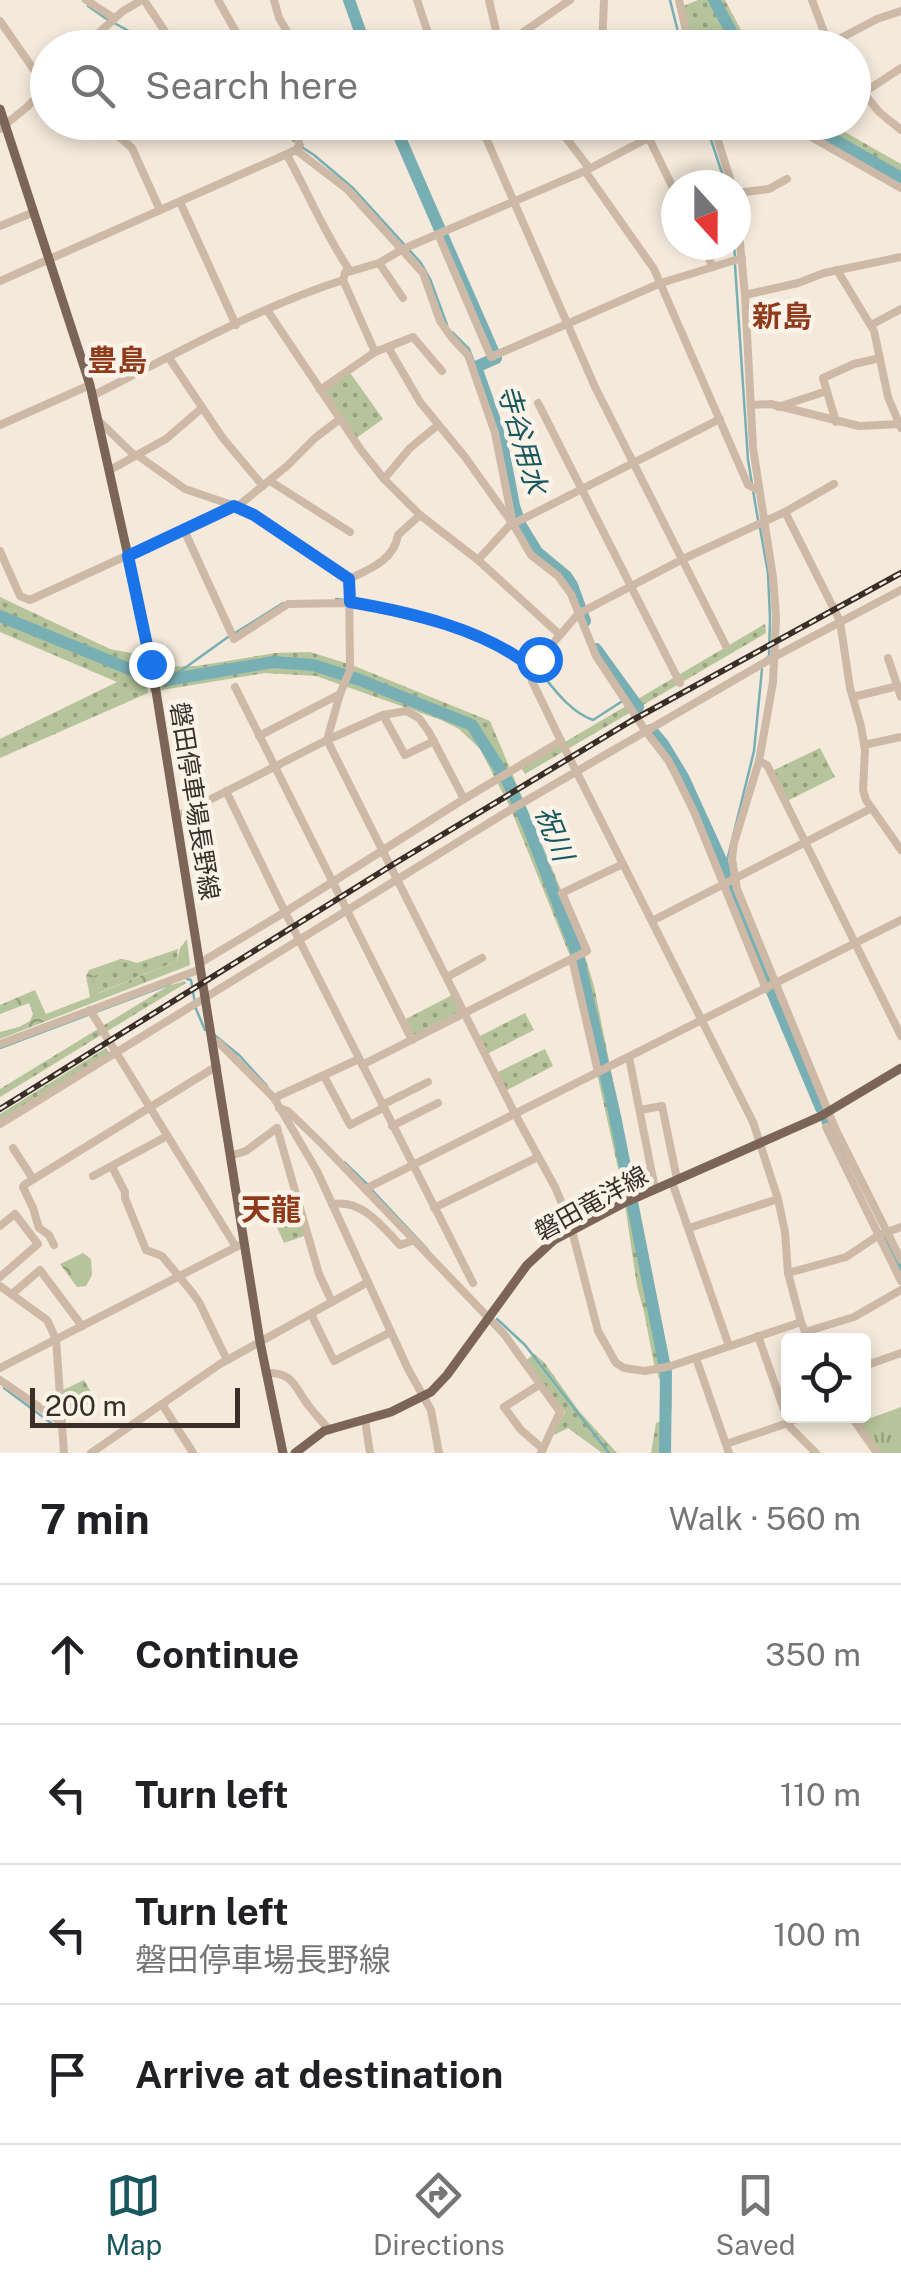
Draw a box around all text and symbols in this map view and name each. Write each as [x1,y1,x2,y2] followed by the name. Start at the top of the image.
[30,30,871,140] search box
[65,58,120,113] icon: search
[145,63,358,108] text: Search here
[661,170,751,260] north arrow
[752,298,812,334] district label: 新島
[87,342,147,378] district label: 豊島
[492,381,555,500] water label: 寺谷用水
[517,637,563,683] route start
[129,642,175,688] route end
[165,700,225,902] street label: 磐田停車場長野線
[529,801,582,868] water label: 祝川
[529,1160,653,1246] street label: 磐田竜洋線
[241,1191,301,1227] district label: 天龍
[781,1333,871,1423] map controls
[781,1333,871,1423] button: locate
[30,1383,240,1428] scale bar
[45,1389,127,1422] text: 200 m
[40,1494,150,1543] text: 7 min
[669,1500,861,1537] text: Walk · 560 m
[40,1627,95,1682] icon: ahead
[135,1632,299,1677] text: Continue
[765,1636,861,1673] text: 350 m
[40,1767,95,1822] icon: left
[135,1772,289,1817] text: Turn left
[780,1776,861,1813] text: 110 m
[135,1889,289,1934] text: Turn left
[40,1907,95,1962] icon: left
[774,1916,861,1953] text: 100 m
[135,1941,391,1978] text: 磐田停車場長野線
[40,2047,95,2102] icon: arrive
[135,2052,503,2097] text: Arrive at destination
[105,2168,162,2261] tab: Map
[373,2168,505,2261] tab: Directions
[715,2168,796,2261] tab: Saved

